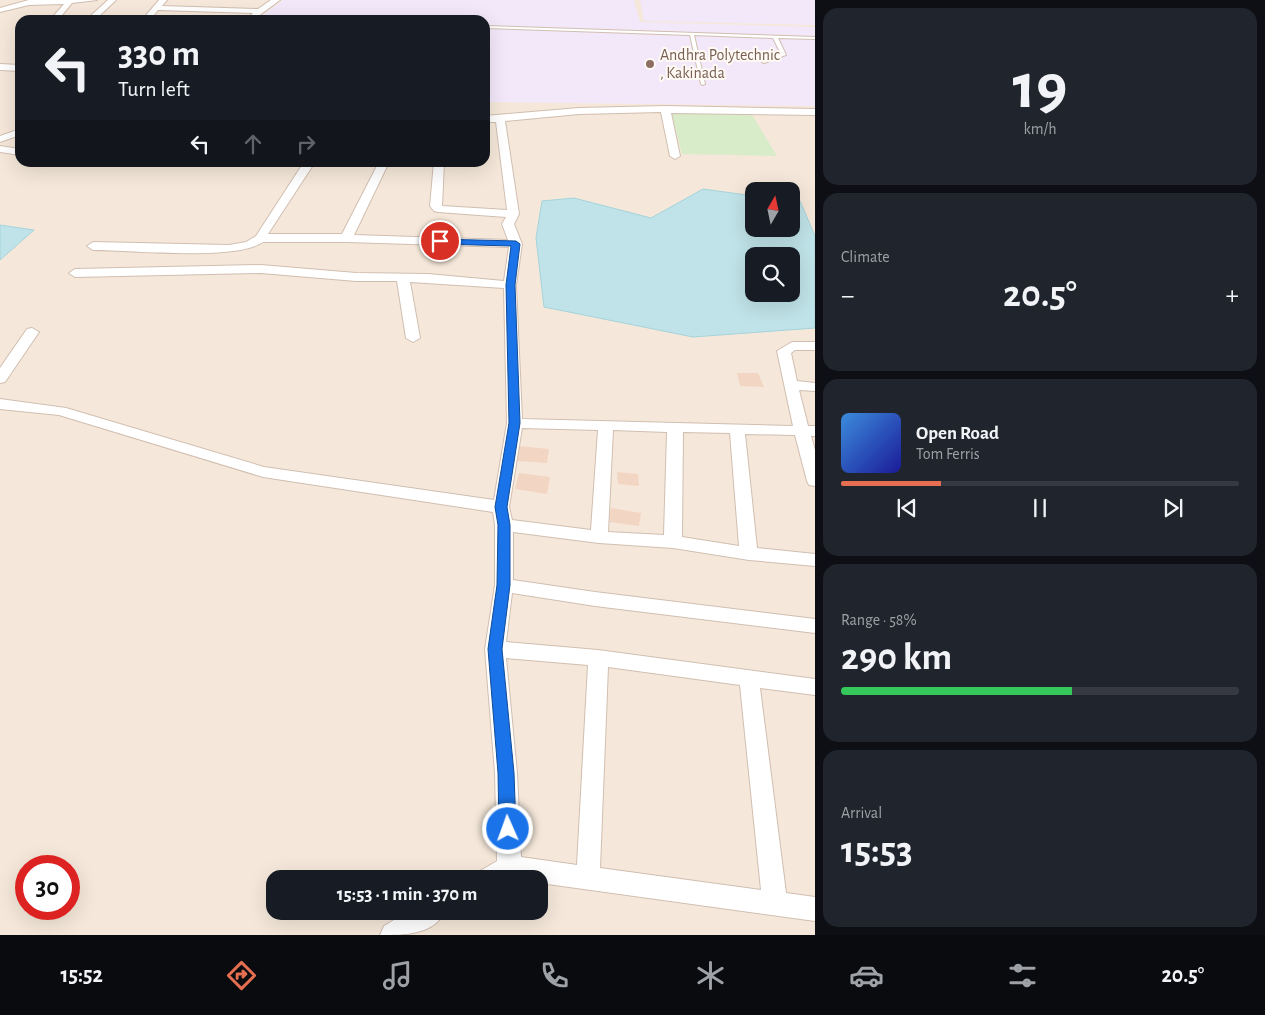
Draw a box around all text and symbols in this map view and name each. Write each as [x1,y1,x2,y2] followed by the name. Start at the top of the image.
[35,35,100,100] icon: left
[118,37,200,72] text: 330 m
[660,47,780,81] place label: Andhra Polytechnic , Kakinada
[1013,55,1067,120] text: 19
[644,58,656,70] marker: Andhra Polytechnic , Kakinada
[118,78,190,100] text: Turn left
[1023,121,1057,137] text: km/h
[186,130,214,158] icon: left
[239,130,267,158] icon: ahead
[292,130,320,158] icon: right
[745,182,800,238] north arrow
[745,182,800,302] map controls
[419,220,461,262] pin
[426,227,454,255] icon: arrive
[745,247,800,302] button: search
[841,249,890,265] text: Climate
[1003,276,1077,314] text: 20.5°
[841,282,854,310] text: −
[1226,282,1239,310] text: +
[916,424,999,443] text: Open Road
[916,446,980,462] text: Tom Ferris
[893,494,921,522] icon: previous
[1026,494,1054,522] icon: pause
[1159,494,1187,522] icon: next
[841,612,917,628] text: Range · 58%
[841,639,952,677] text: 290 km
[481,802,533,854] position arrow
[841,805,882,821] text: Arrival
[841,832,913,870] text: 15:53
[15,855,80,920] speed limit sign: 30
[337,885,477,904] text: 15:53 · 1 min · 370 m
[224,958,259,993] icon: directions
[380,958,415,993] icon: music
[537,958,572,993] icon: phone
[693,958,728,993] icon: climate
[849,958,884,993] icon: car
[1005,958,1040,993] icon: filters
[61,964,103,986] text: 15:52
[1161,964,1204,986] text: 20.5°

